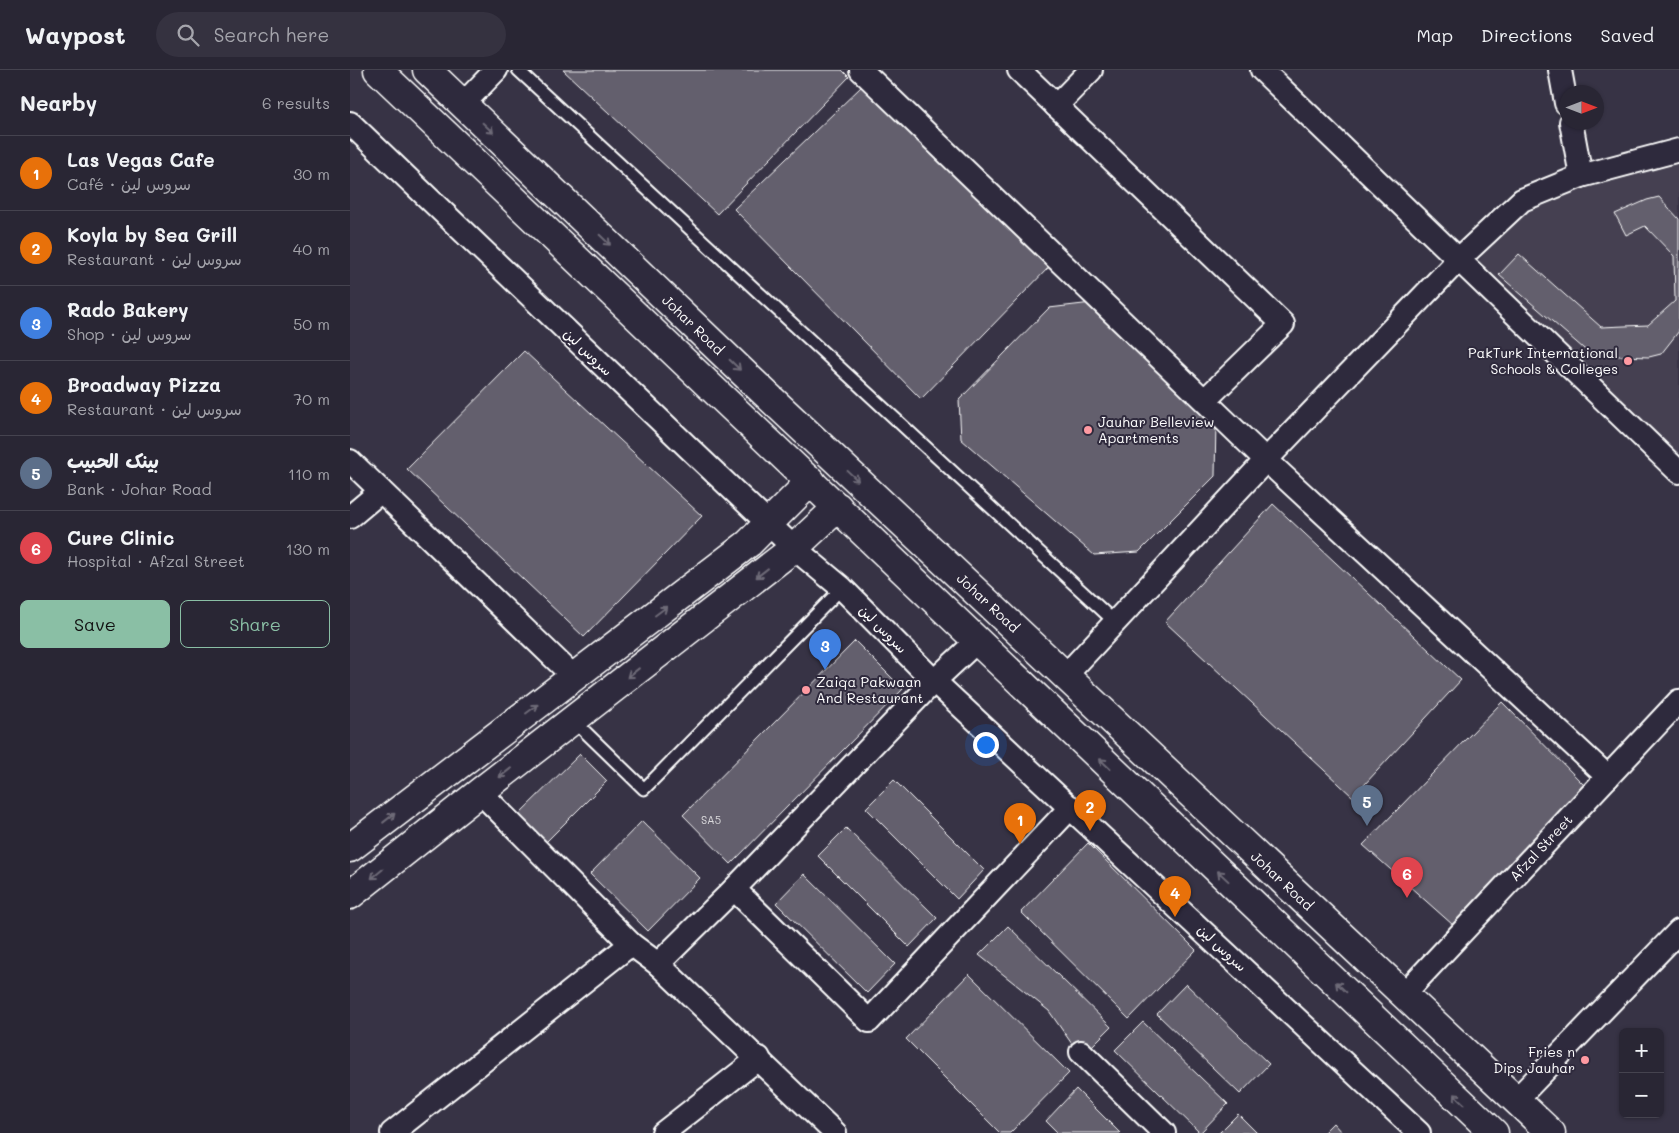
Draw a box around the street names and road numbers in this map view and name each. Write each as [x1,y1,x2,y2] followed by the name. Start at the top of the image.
[658,290,728,359] street label: Johar Road
[560,324,617,380] street label: سروس لین
[953,569,1024,637] street label: Johar Road
[855,600,912,657] street label: سروس لین
[1505,810,1576,885] street label: Afzal Street
[1247,847,1318,915] street label: Johar Road
[1194,920,1251,975] street label: سروس لین

